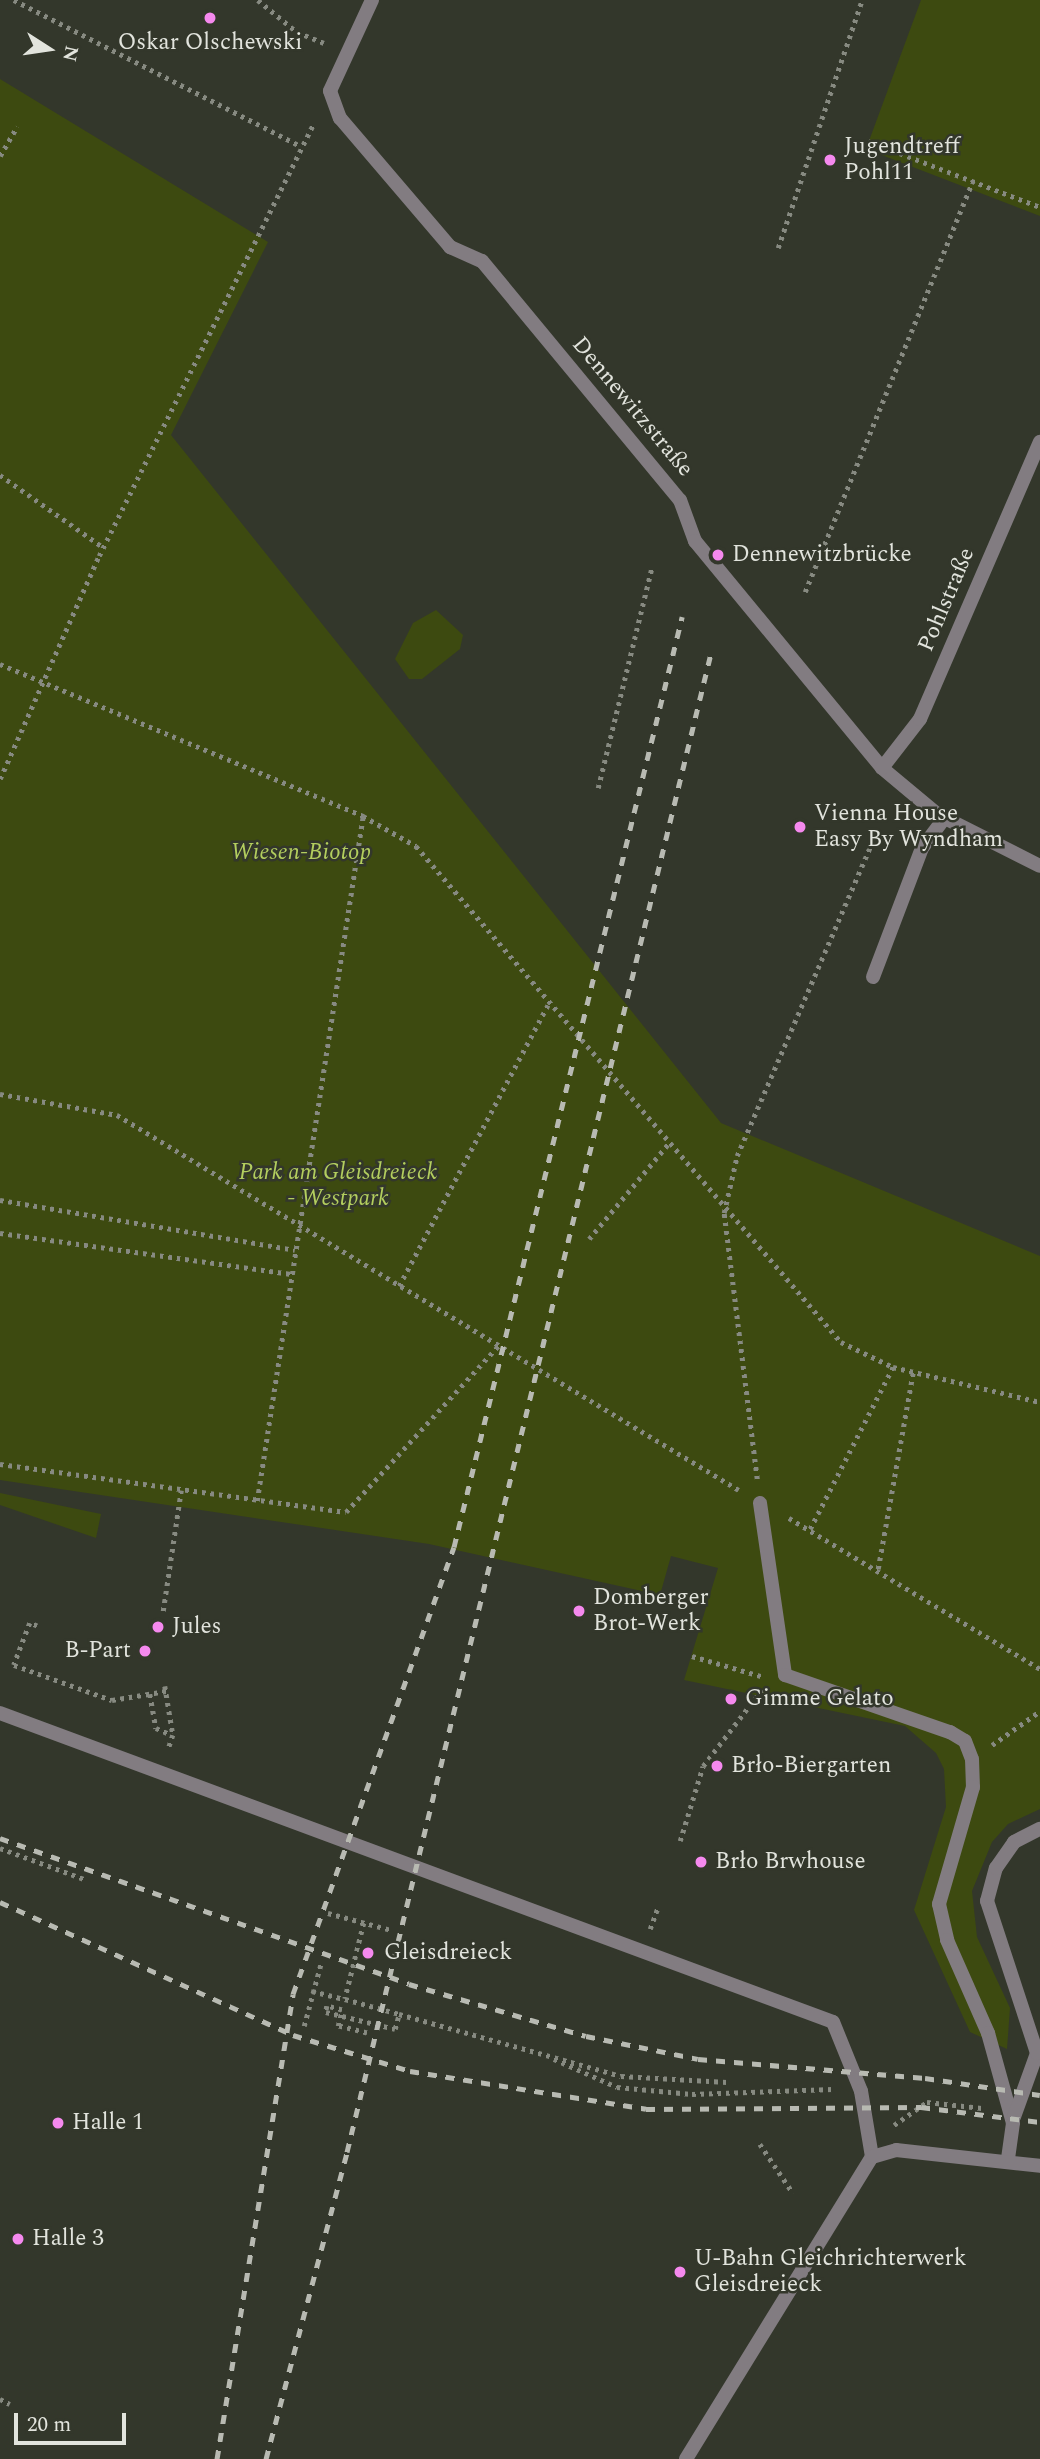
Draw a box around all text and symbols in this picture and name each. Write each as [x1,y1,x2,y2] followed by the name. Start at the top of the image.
[202,10,218,26] marker: Oskar Olschewski
[14,14,84,84] north arrow
[118,29,302,57] place label: Oskar Olschewski
[54,43,86,64] text: N
[844,133,960,187] place label: Jugendtreff Pohl11
[822,152,838,168] marker: Jugendtreff Pohl11
[565,331,699,483] street label: Dennewitzstraße
[732,541,912,569] place label: Dennewitzbrücke
[913,544,981,656] street label: Pohlstraße
[710,547,726,563] marker: Dennewitzbrücke
[814,800,1003,854] place label: Vienna House Easy By Wyndham
[792,819,808,835] marker: Vienna House Easy By Wyndham
[231,839,371,867] park label: Wiesen-Biotop
[239,1159,437,1213] park label: Park am Gleisdreieck - Westpark
[593,1584,709,1638] place label: Domberger Brot-Werk
[571,1603,587,1619] marker: Domberger Brot-Werk
[172,1613,221,1641] place label: Jules
[150,1619,166,1635] marker: Jules
[65,1637,131,1665] place label: B-Part
[137,1643,153,1659] marker: B-Part
[745,1685,894,1713] place label: Gimme Gelato
[723,1691,739,1707] marker: Gimme Gelato
[731,1752,891,1780] place label: Brło-Biergarten
[709,1758,725,1774] marker: Brło-Biergarten
[715,1848,866,1876] place label: Brło Brwhouse
[693,1854,709,1870] marker: Brło Brwhouse
[384,1939,512,1967] place label: Gleisdreieck
[358,1943,378,1963] marker: Gleisdreieck
[72,2109,144,2137] place label: Halle 1
[50,2115,66,2131] marker: Halle 1
[32,2225,104,2253] place label: Halle 3
[10,2231,26,2247] marker: Halle 3
[694,2245,967,2299] place label: U-Bahn Gleichrichterwerk Gleisdreieck
[672,2264,688,2280] marker: U-Bahn Gleichrichterwerk Gleisdreieck
[18,2400,130,2444] scale bar
[27,2409,71,2441] text: 20 m

